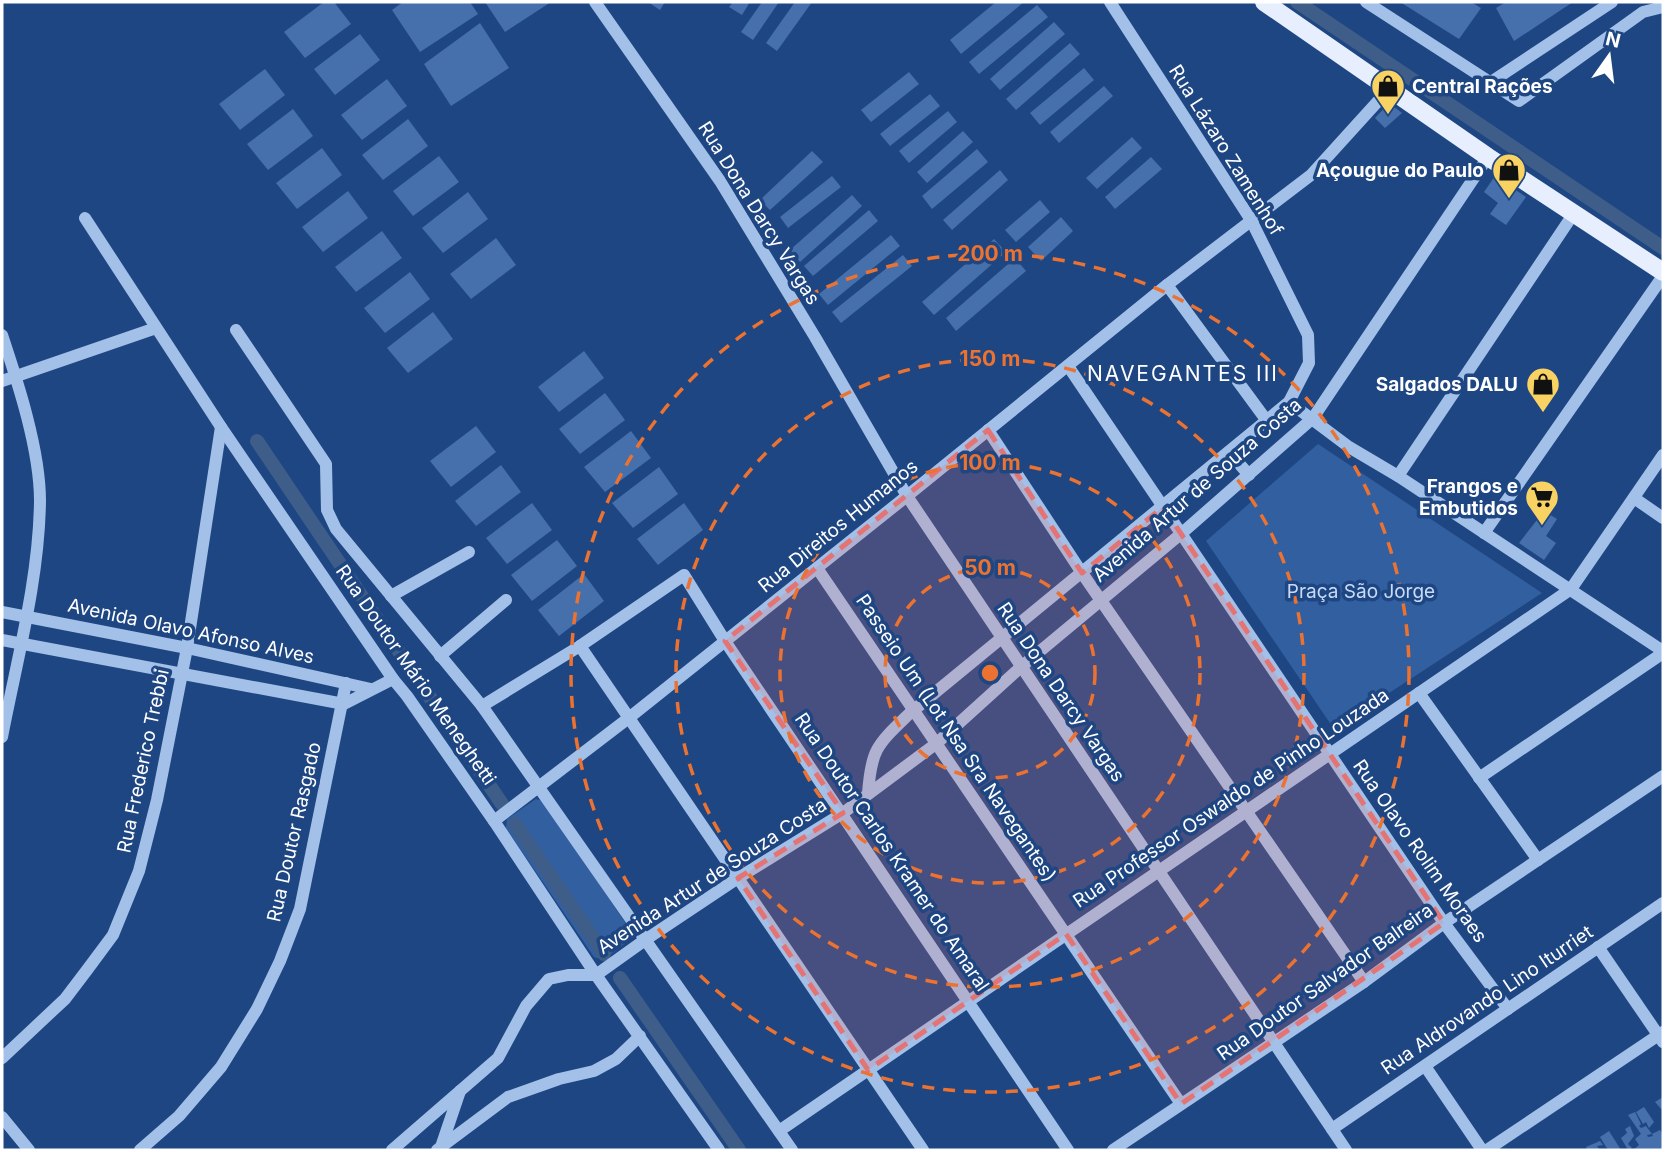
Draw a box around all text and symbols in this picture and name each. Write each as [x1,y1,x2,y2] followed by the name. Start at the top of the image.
[1574,21,1644,91] north arrow
[1603,27,1623,53] text: N
[1164,60,1288,240] street label: Rua Lázaro Zamenhof
[1369,67,1407,116] shop icon: Central Rações
[1412,75,1553,98] place label: Central Rações
[693,117,825,309] street label: Rua Dona Darcy Vargas
[1490,151,1528,200] shop icon: Açougue do Paulo
[1316,159,1484,182] place label: Açougue do Paulo
[957,241,1023,266] text: 200 m
[960,346,1020,371] text: 150 m
[1087,361,1279,386] district label: NAVEGANTES III
[1524,365,1562,414] shop icon: Salgados DALU
[1376,373,1518,396] place label: Salgados DALU
[1088,393,1306,587] street label: Avenida Artur de Souza Costa
[959,450,1021,475] text: 100 m
[754,455,922,597] street label: Rua Direitos Humanos
[1419,475,1518,520] place label: Frangos e Embutidos
[1523,478,1561,527] supermarket icon: Frangos e Embutidos
[964,555,1016,580] text: 50 m
[331,561,501,789] street label: Rua Doutor Mário Meneghetti
[1287,580,1435,603] park label: Praça São Jorge
[851,590,1061,886] street label: Passeio Um (Lot Nsa Sra Navegantes)
[66,594,316,668] street label: Avenida Olavo Afonso Alves
[992,598,1130,786] street label: Rua Dona Darcy Vargas
[978,661,1002,685] centre of rings
[112,667,174,855] street label: Rua Frederico Trebbi
[1069,683,1393,913] street label: Rua Professor Oswaldo de Pinho Louzada
[790,708,994,996] street label: Rua Doutor Carlos Kramer do Amaral
[262,740,326,924] street label: Rua Doutor Rasgado
[1348,755,1492,947] street label: Rua Olavo Rolim Moraes
[593,793,831,959] street label: Avenida Artur de Souza Costa
[1213,899,1437,1065] street label: Rua Doutor Salvador Balreira
[1377,920,1597,1080] street label: Rua Aldrovando Lino Iturriet

